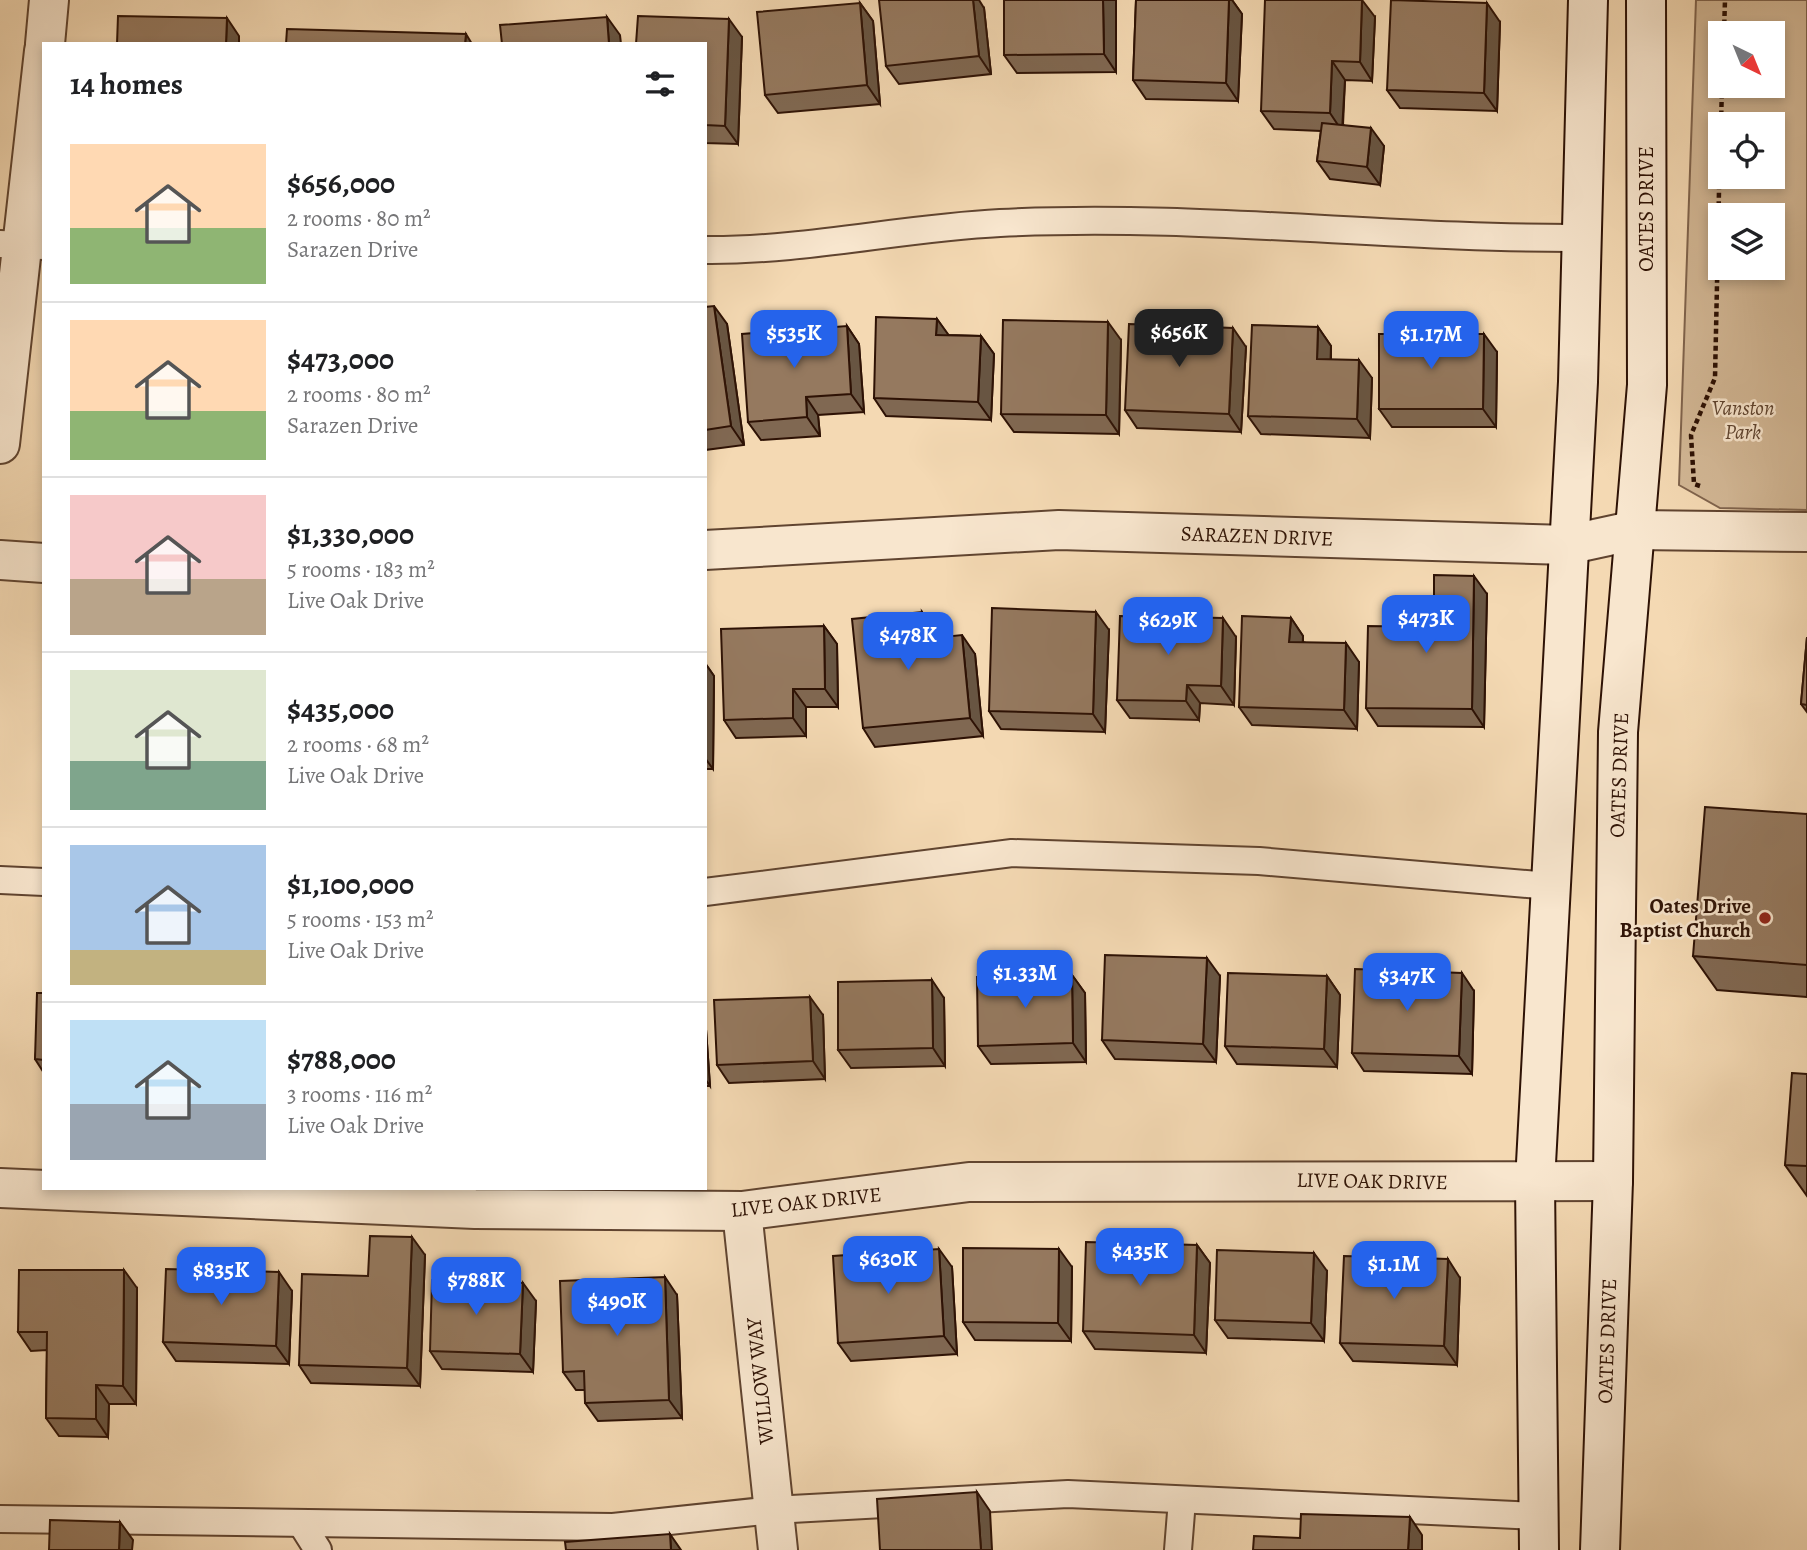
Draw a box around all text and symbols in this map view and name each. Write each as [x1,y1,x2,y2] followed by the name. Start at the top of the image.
[1708,21,1785,98] north arrow
[1708,21,1785,280] map controls
[70,64,183,104] text: 14 homes
[641,65,679,103] icon: filters
[1708,112,1785,189] button: locate
[1632,146,1660,272] street label: OATES DRIVE
[287,163,395,203] text: $656,000
[126,172,210,256] icon: home
[287,203,431,234] text: 2 rooms · 80 m²
[1708,203,1785,280] button: layers
[287,234,418,265] text: Sarazen Drive
[745,310,843,370] pin: $535K
[1130,310,1228,369] pin: $656K
[1374,312,1488,371] pin: $1.17M
[1150,316,1208,347] text: $656K
[766,317,822,348] text: $535K
[1400,318,1462,349] text: $1.17M
[287,339,394,379] text: $473,000
[126,348,210,432] icon: home
[287,379,431,410] text: 2 rooms · 80 m²
[1712,394,1774,446] park label: Vanston Park
[287,410,418,441] text: Sarazen Drive
[287,514,414,554] text: $1,330,000
[1180,519,1334,553] street label: SARAZEN DRIVE
[126,523,210,607] icon: home
[287,554,435,585] text: 5 rooms · 183 m²
[287,585,424,616] text: Live Oak Drive
[1377,596,1475,655] pin: $473K
[1119,598,1217,657] pin: $629K
[1398,602,1454,633] text: $473K
[1139,604,1197,635] text: $629K
[859,612,957,672] pin: $478K
[879,619,937,650] text: $478K
[287,689,394,729] text: $435,000
[126,698,210,782] icon: home
[1603,712,1635,838] street label: OATES DRIVE
[287,729,429,760] text: 2 rooms · 68 m²
[287,760,424,791] text: Live Oak Drive
[287,864,414,904] text: $1,100,000
[126,873,210,957] icon: home
[1619,892,1751,944] place label: Oates Drive Baptist Church
[287,904,434,935] text: 5 rooms · 153 m²
[1757,910,1773,926] marker: Oates Drive Baptist Church
[287,935,424,966] text: Live Oak Drive
[968,950,1082,1010] pin: $1.33M
[1358,954,1456,1013] pin: $347K
[993,957,1057,988] text: $1.33M
[1379,960,1435,991] text: $347K
[287,1039,396,1079] text: $788,000
[126,1048,210,1132] icon: home
[287,1079,432,1110] text: 3 rooms · 116 m²
[287,1110,424,1141] text: Live Oak Drive
[1296,1166,1448,1196] street label: LIVE OAK DRIVE
[729,1180,883,1224] street label: LIVE OAK DRIVE
[1091,1228,1189,1288] pin: $435K
[1112,1235,1168,1266] text: $435K
[839,1236,937,1296] pin: $630K
[1345,1242,1443,1301] pin: $1.1M
[859,1243,917,1274] text: $630K
[172,1248,270,1307] pin: $835K
[1368,1248,1420,1279] text: $1.1M
[193,1254,249,1285] text: $835K
[427,1258,525,1317] pin: $788K
[447,1264,505,1295] text: $788K
[568,1278,666,1338] pin: $490K
[1591,1278,1623,1404] street label: OATES DRIVE
[588,1285,646,1316] text: $490K
[739,1316,781,1447] street label: WILLOW WAY

